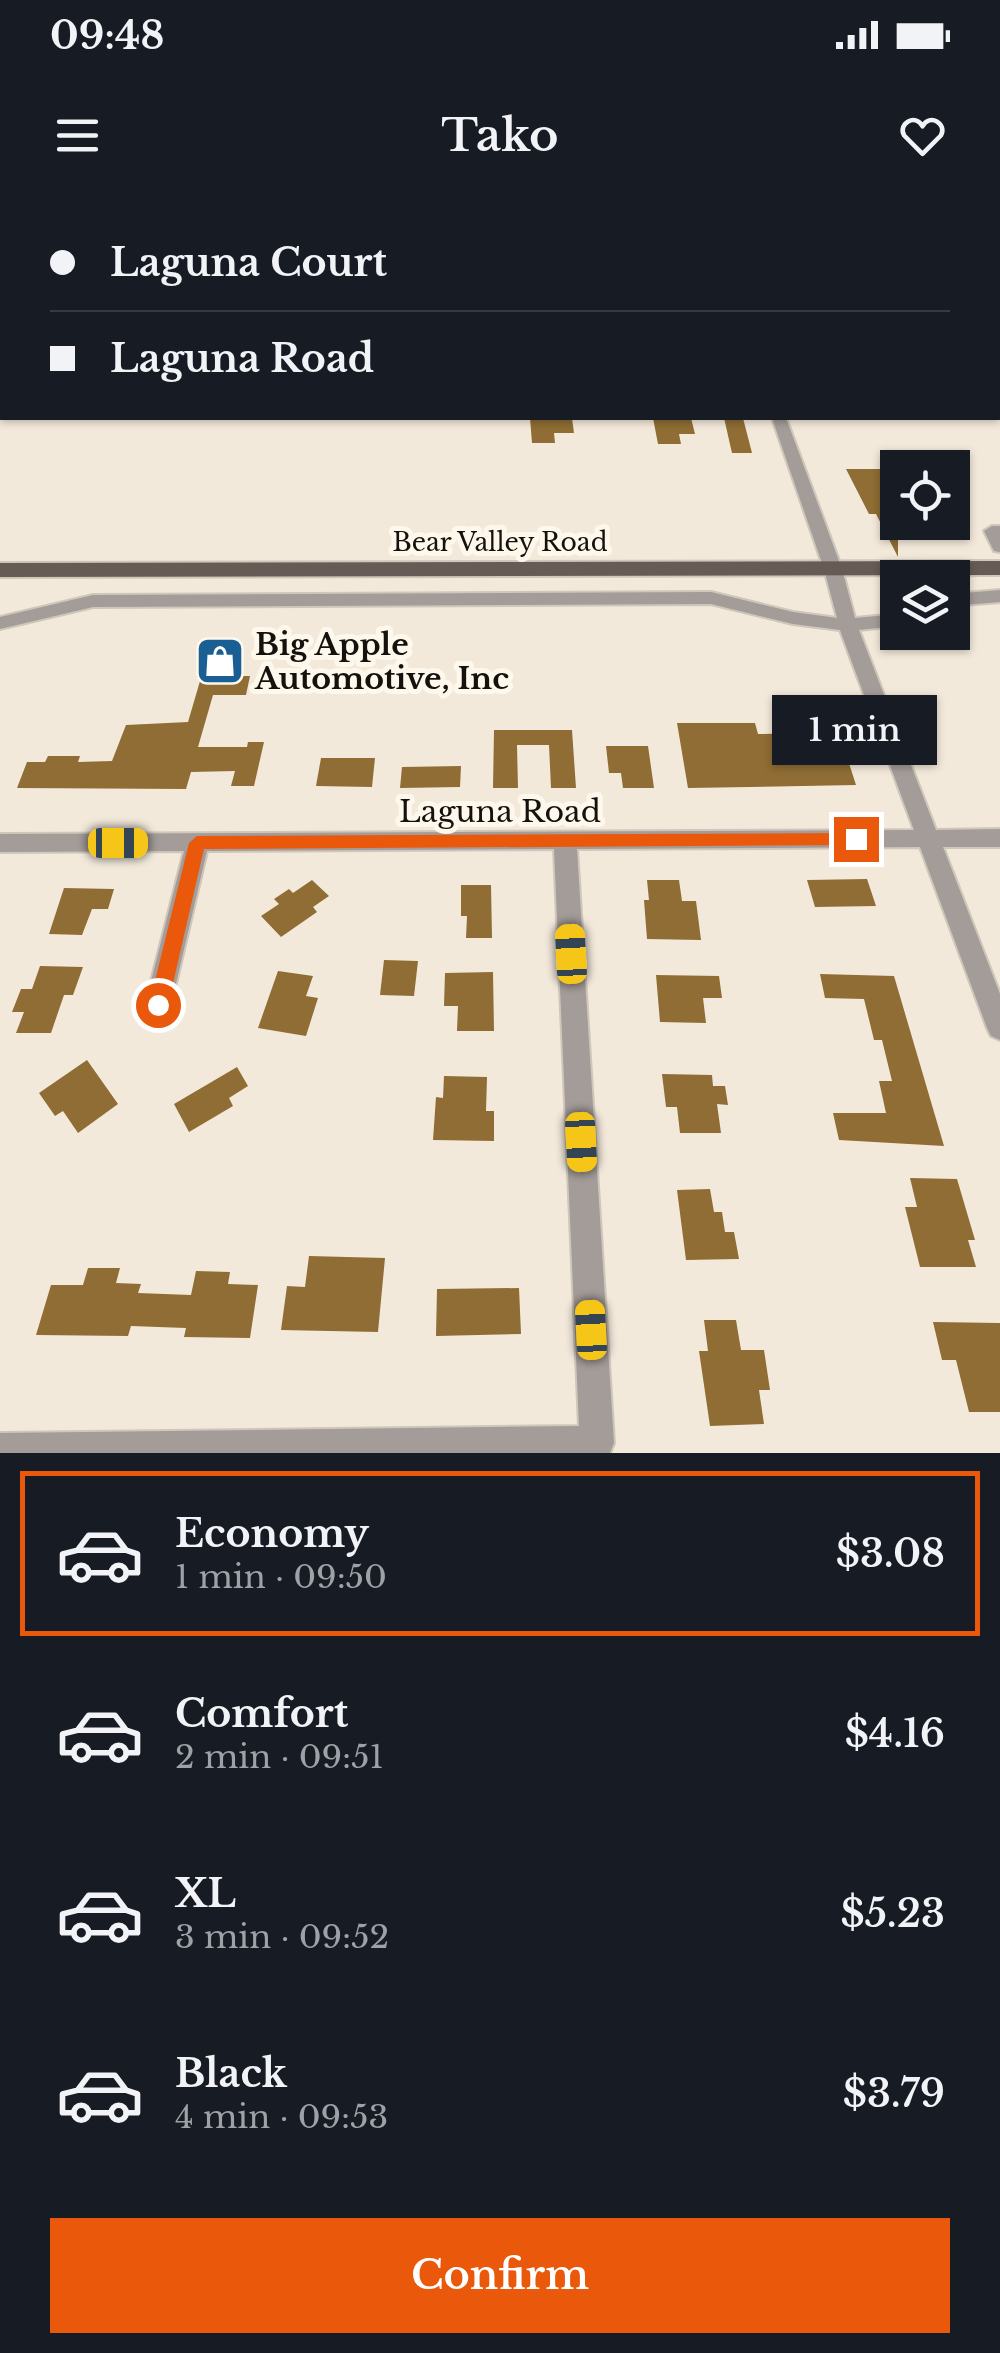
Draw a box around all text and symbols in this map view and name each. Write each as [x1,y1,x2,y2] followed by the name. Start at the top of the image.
[50,12,164,59] text: 09:48
[441,107,559,163] text: Tako
[50,108,105,163] icon: menu
[895,108,950,163] icon: heart
[110,239,387,286] text: Laguna Court
[110,335,374,382] text: Laguna Road
[880,450,970,650] map controls
[880,450,970,540] button: locate
[392,527,608,558] street label: Bear Valley Road
[880,560,970,650] button: layers
[254,626,509,697] place label: Big Apple Automotive, Inc
[194,635,246,687] shop icon: Big Apple Automotive, Inc
[774,694,938,764] callout: 1 min
[808,710,901,750] text: 1 min
[399,793,601,830] street label: Laguna Road
[834,817,879,862] route end
[88,828,148,858] car
[554,923,588,985] car
[136,983,181,1028] route start
[564,1111,598,1173] car
[574,1299,608,1361] car
[55,1509,145,1599] icon: car
[175,1510,369,1557] text: Economy
[836,1530,945,1577] text: $3.08
[175,1557,387,1597] text: 1 min · 09:50
[55,1689,145,1779] icon: car
[175,1690,348,1737] text: Comfort
[845,1710,945,1757] text: $4.16
[175,1737,384,1777] text: 2 min · 09:51
[55,1869,145,1959] icon: car
[175,1870,236,1917] text: XL
[840,1890,945,1937] text: $5.23
[175,1917,389,1957] text: 3 min · 09:52
[55,2049,145,2139] icon: car
[175,2050,287,2097] text: Black
[843,2070,945,2117] text: $3.79
[175,2097,388,2137] text: 4 min · 09:53
[50,2218,950,2333] button: Confirm

